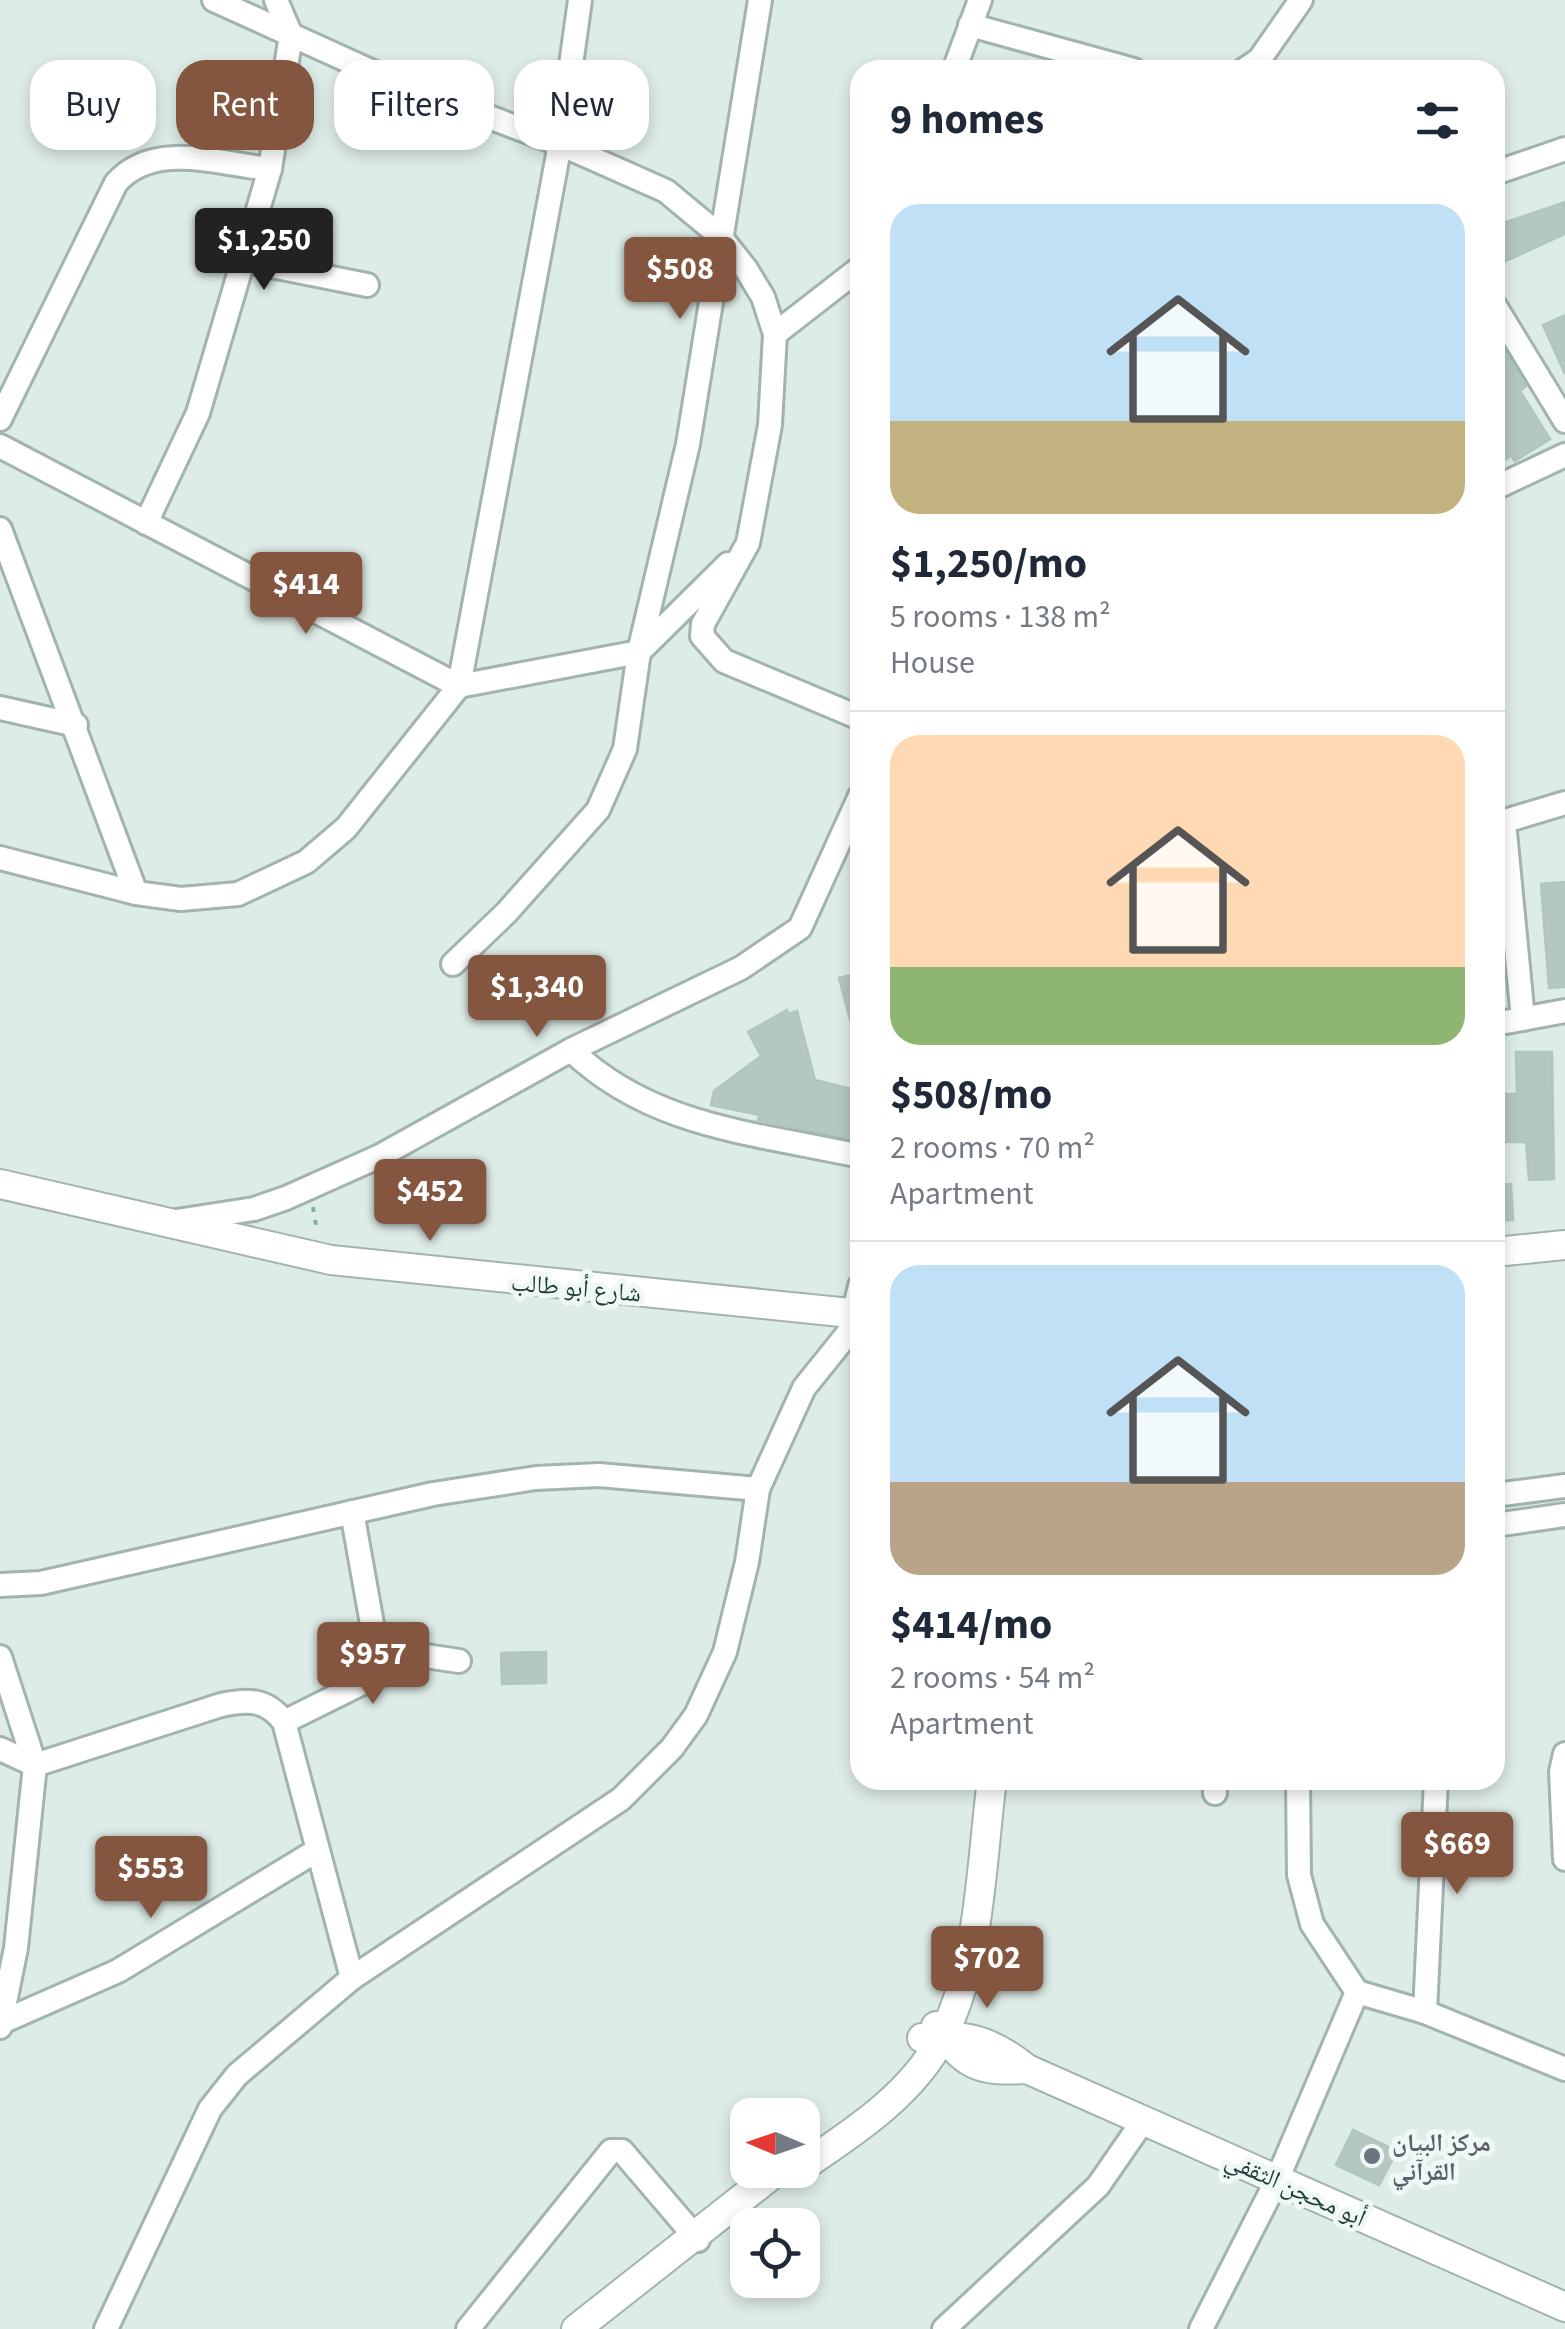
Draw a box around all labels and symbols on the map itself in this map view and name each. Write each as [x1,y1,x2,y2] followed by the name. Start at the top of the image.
[183,208,345,293] pin: $1,250
[621,237,739,322] pin: $508
[247,552,365,637] pin: $414
[456,955,618,1040] pin: $1,340
[371,1159,489,1244] pin: $452
[509,1264,643,1312] street label: شارع أبو طالب
[314,1622,432,1707] pin: $957
[1398,1812,1516,1897] pin: $669
[92,1836,210,1921] pin: $553
[928,1926,1046,2011] pin: $702
[730,2098,820,2188] north arrow
[1392,2125,1491,2191] place label: مركز البيان القرآني
[1219,2142,1372,2237] street label: أبو محجن الثقفي
[1361,2145,1383,2167] marker: مركز البيان القرآني

